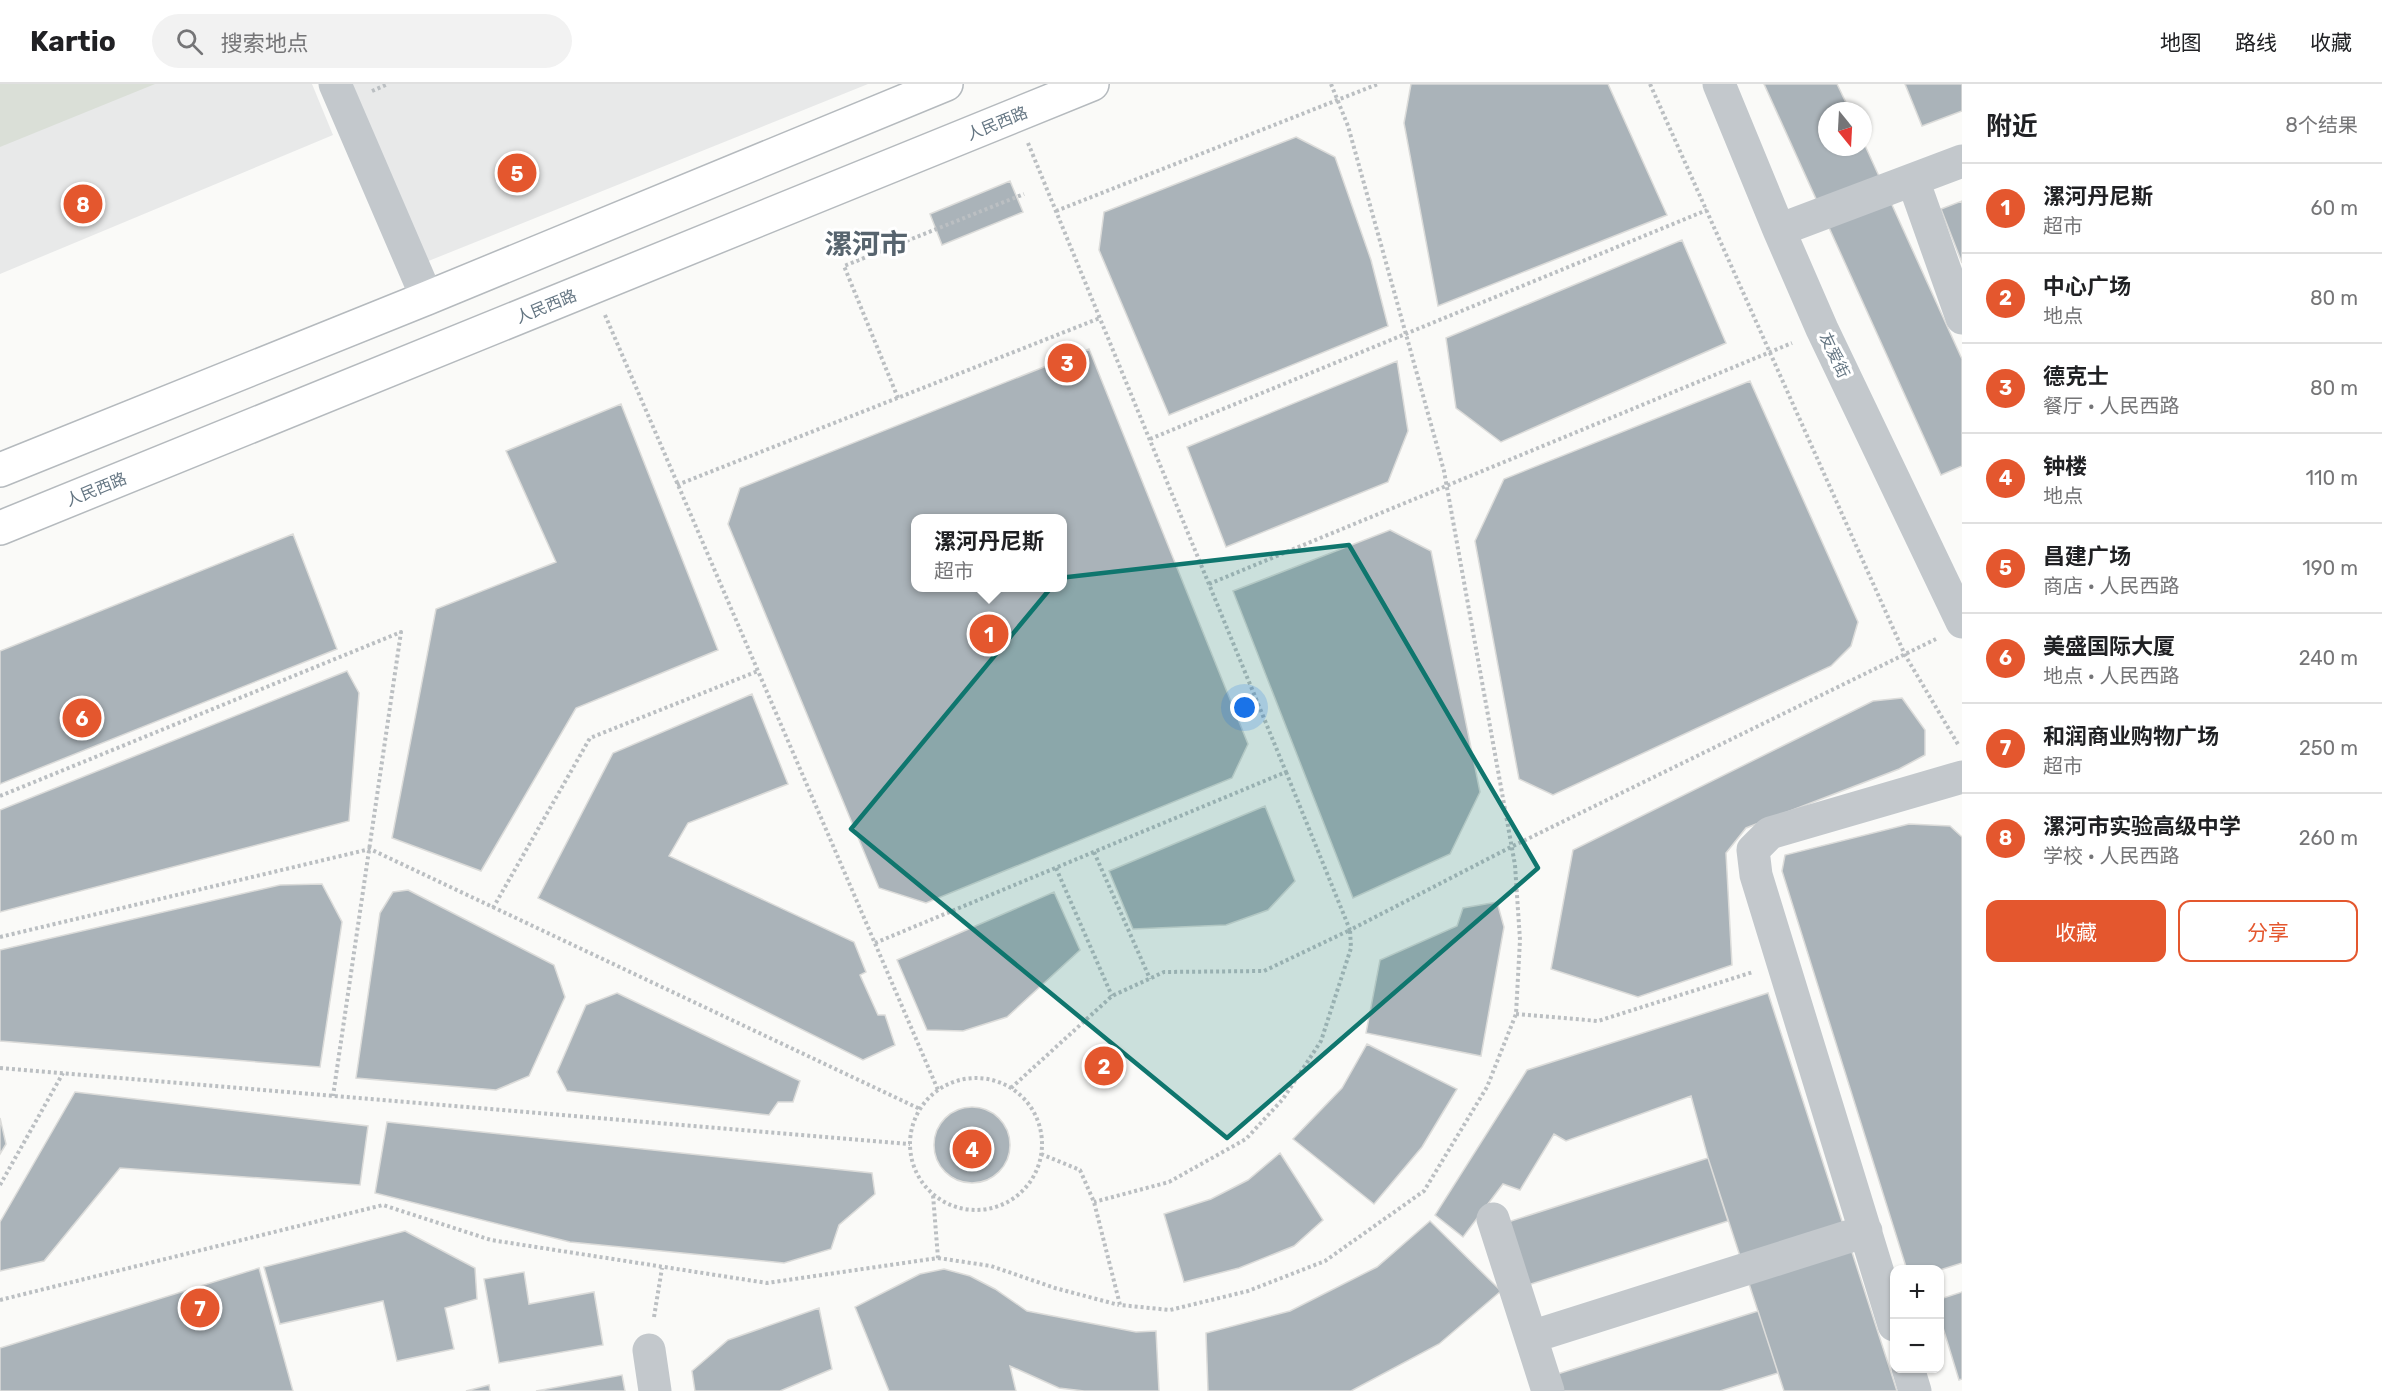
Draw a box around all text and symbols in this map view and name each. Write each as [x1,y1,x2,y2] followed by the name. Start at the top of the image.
[152,14,572,68] search box
[30,25,116,58] text: Kartio
[173,25,206,58] icon: search
[221,30,309,57] text: 搜索地点
[2160,30,2202,55] text: 地图
[2235,30,2277,55] text: 路线
[2310,30,2352,55] text: 收藏
[1818,102,1872,156] north arrow
[964,103,1030,144] street label: 人民西路
[1986,111,2038,142] text: 附近
[2285,113,2358,137] text: 8个结果
[498,150,536,196] pin: 5
[64,182,103,226] pin: 8
[2043,183,2153,210] text: 漯河丹尼斯
[2001,196,2010,220] text: 1
[2311,196,2358,220] text: 60 m
[2043,214,2083,238] text: 超市
[824,228,908,261] district label: 漯河市
[2043,273,2131,300] text: 中心广场
[513,286,579,327] street label: 人民西路
[1999,286,2012,310] text: 2
[2310,286,2358,310] text: 80 m
[2043,304,2083,328] text: 地点
[1816,329,1853,381] street label: 友爱街
[1048,340,1086,386] pin: 3
[2043,363,2109,390] text: 德克士
[1999,376,2012,400] text: 3
[2310,376,2358,400] text: 80 m
[2043,394,2179,418] text: 餐厅 · 人民西路
[2043,453,2087,480] text: 钟楼
[1999,466,2012,490] text: 4
[2306,466,2358,490] text: 110 m
[63,469,129,510] street label: 人民西路
[2043,484,2083,508] text: 地点
[911,514,1067,592] popup
[934,528,1044,555] text: 漯河丹尼斯
[2043,543,2131,570] text: 昌建广场
[1999,556,2012,580] text: 5
[2302,556,2358,580] text: 190 m
[934,559,974,583] text: 超市
[2043,574,2179,598] text: 商店 · 人民西路
[970,612,1008,656] pin: 1
[2043,633,2175,660] text: 美盛国际大厦
[1999,646,2012,670] text: 6
[2299,646,2358,670] text: 240 m
[2043,664,2179,688] text: 地点 · 人民西路
[1230,693,1259,722] your location
[62,696,101,740] pin: 6
[2043,723,2219,750] text: 和润商业购物广场
[2000,736,2011,760] text: 7
[2299,736,2358,760] text: 250 m
[2043,754,2083,778] text: 超市
[2043,813,2241,840] text: 漯河市实验高级中学
[1999,826,2012,850] text: 8
[2299,826,2358,850] text: 260 m
[2043,844,2179,868] text: 学校 · 人民西路
[1986,900,2166,962] button: 收藏
[2178,900,2358,962] button: 分享
[1084,1044,1124,1088] pin: 2
[952,1126,992,1172] pin: 4
[1890,1265,1944,1373] map controls
[1890,1265,1944,1319] button: +
[180,1286,220,1330] pin: 7
[1890,1319,1944,1373] button: −

